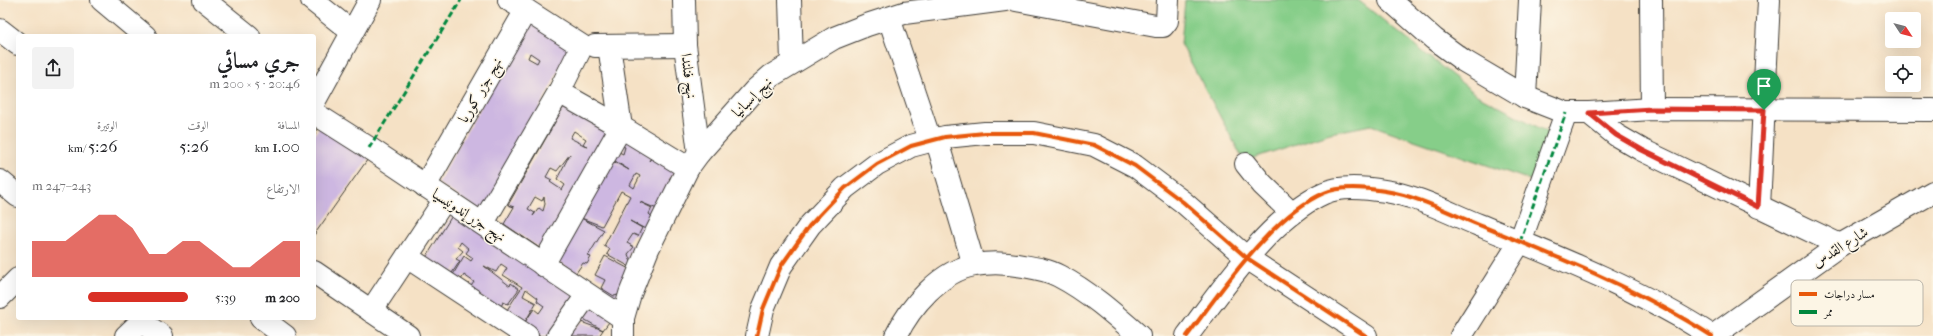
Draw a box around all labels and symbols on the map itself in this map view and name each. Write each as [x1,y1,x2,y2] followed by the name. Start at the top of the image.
[1885,12,1921,48] north arrow
[672,52,701,100] street label: نهج فنلندا
[454,54,510,128] street label: نهج جزر كوريا
[1747,69,1781,110] pin
[728,73,779,124] street label: نهج إسبانيا
[426,185,509,250] street label: نهج جزر إندونيسيا
[1809,223,1874,275] street label: شارع القدس
[1791,280,1923,326] legend
[1824,288,1875,301] text: مسار دراجات
[1823,306,1833,320] text: ممر

